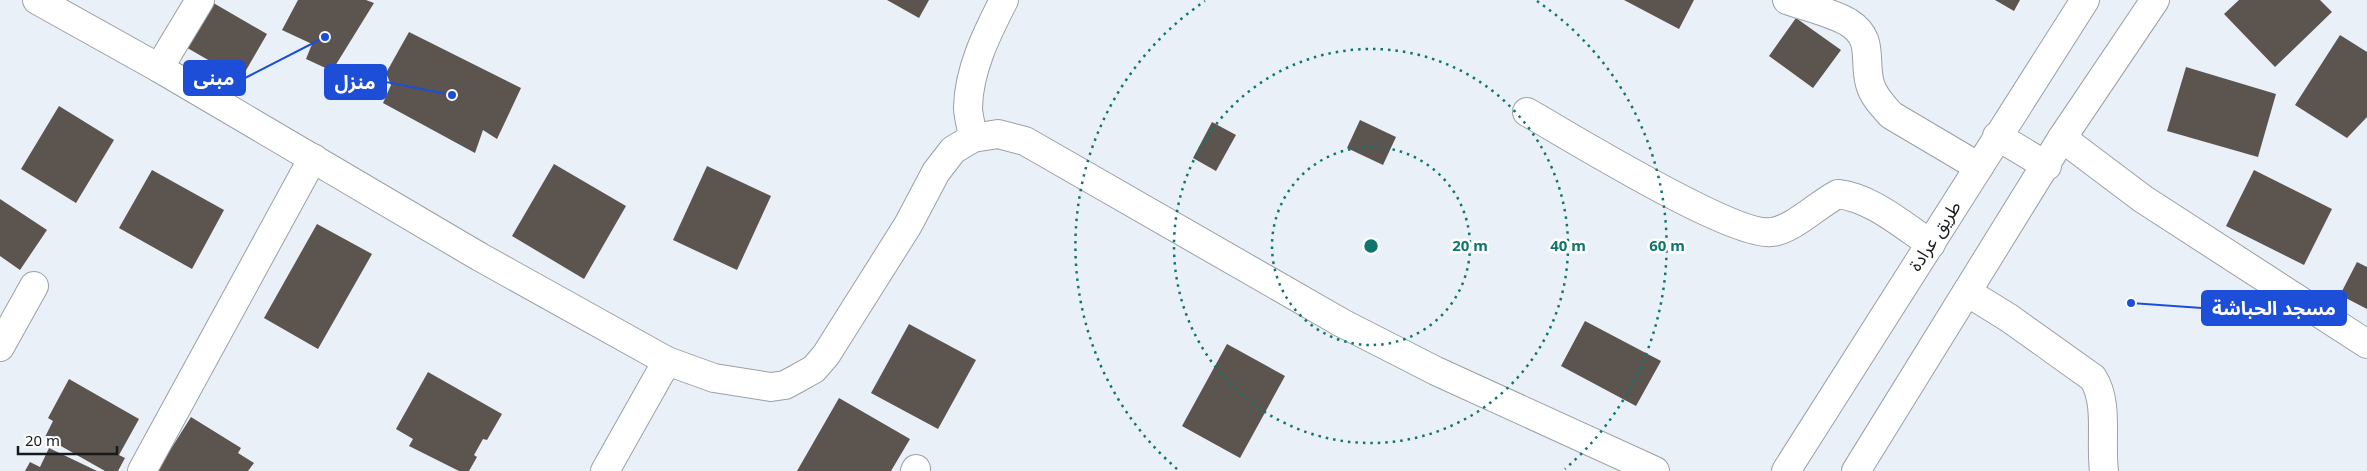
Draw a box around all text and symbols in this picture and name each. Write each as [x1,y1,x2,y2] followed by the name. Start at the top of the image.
[184,61,245,95] callout: مبنى
[194,65,234,91] text: مبنى
[325,65,386,99] callout: منزل
[335,69,375,95] text: منزل
[1903,196,1966,275] street label: طريق عرادة
[1452,235,1488,255] text: 20 m
[1550,235,1586,255] text: 40 m
[1649,235,1685,255] text: 60 m
[1362,237,1380,255] centre of rings
[2202,291,2346,325] callout: مسجد الحباشة
[2212,295,2336,321] text: مسجد الحباشة
[18,424,116,456] scale bar
[25,430,60,450] text: 20 m

